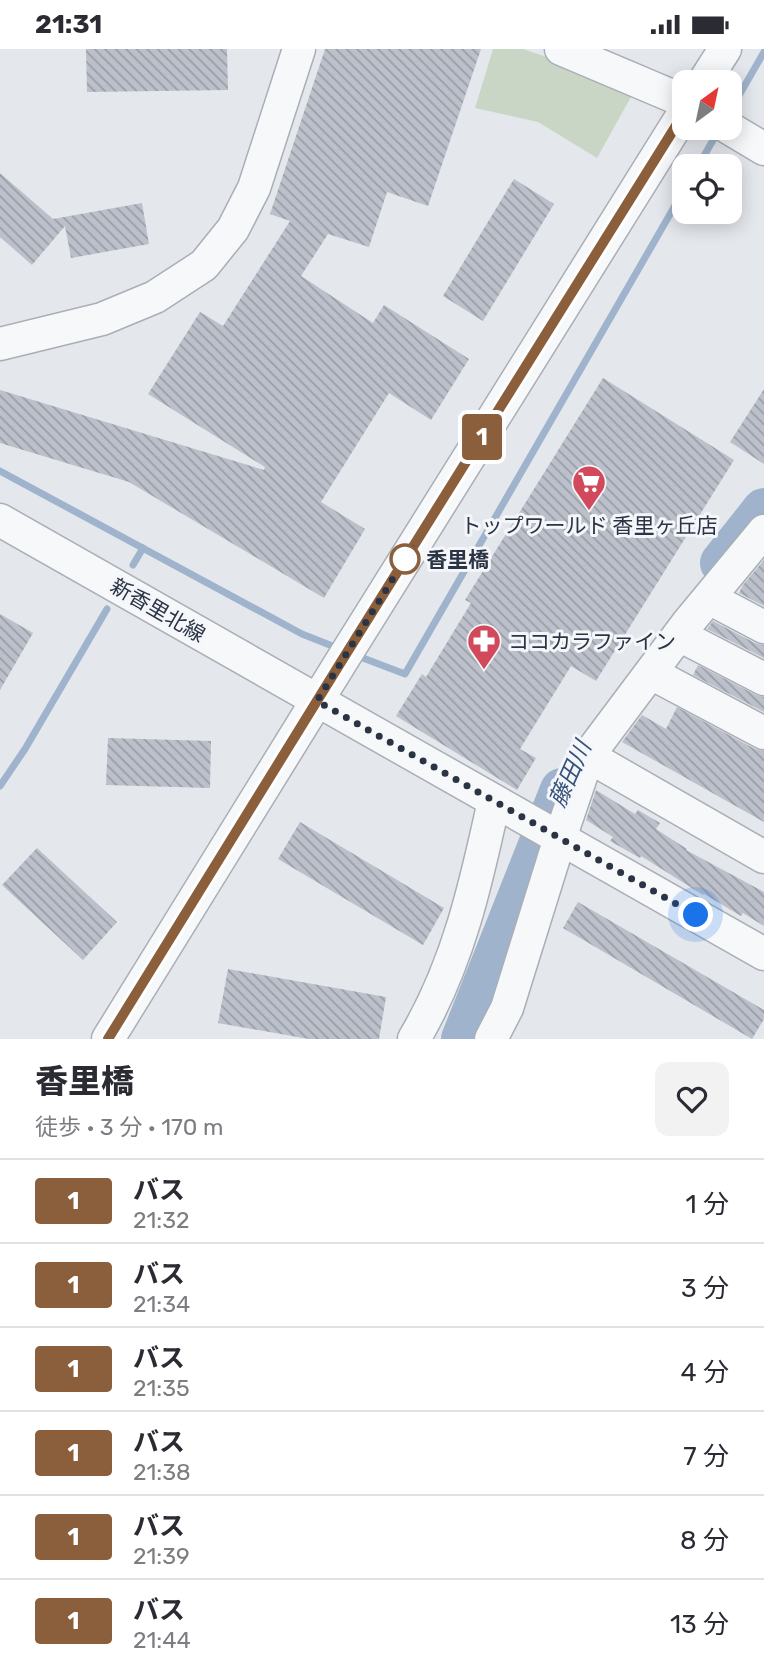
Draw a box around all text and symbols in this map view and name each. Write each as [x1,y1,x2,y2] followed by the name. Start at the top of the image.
[35,9,102,40] text: 21:31
[672,70,742,140] north arrow
[672,70,742,224] map controls
[672,154,742,224] button: locate
[459,414,505,460] line badge: 1
[476,423,488,451] text: 1
[570,463,608,512] supermarket icon: トップワールド 香里ヶ丘店
[460,513,718,538] place label: トップワールド 香里ヶ丘店
[390,544,420,574] marker: 香里橋
[426,547,489,572] place label: 香里橋
[106,573,210,647] street label: 新香里北線
[465,622,503,671] pharmacy icon: ココカラファイン
[508,629,676,654] place label: ココカラファイン
[543,734,598,811] water label: 藤田川
[678,897,713,932] your location
[35,1062,134,1101] text: 香里橋
[655,1062,729,1136] button: heart
[35,1113,224,1141] text: 徒歩 · 3 分 · 170 m
[133,1175,185,1206] text: バス
[68,1187,79,1215] text: 1
[686,1189,729,1220] text: 1 分
[133,1206,190,1234] text: 21:32
[133,1259,185,1290] text: バス
[68,1271,79,1299] text: 1
[681,1273,729,1304] text: 3 分
[133,1290,190,1318] text: 21:34
[133,1343,185,1374] text: バス
[68,1355,79,1383] text: 1
[680,1357,729,1388] text: 4 分
[133,1374,190,1402] text: 21:35
[133,1427,185,1458] text: バス
[68,1439,79,1467] text: 1
[683,1441,729,1472] text: 7 分
[133,1458,191,1486] text: 21:38
[133,1511,185,1542] text: バス
[68,1523,79,1551] text: 1
[680,1525,729,1556] text: 8 分
[133,1542,190,1570] text: 21:39
[133,1595,185,1626] text: バス
[68,1607,79,1635] text: 1
[670,1609,729,1640] text: 13 分
[133,1626,191,1654] text: 21:44

